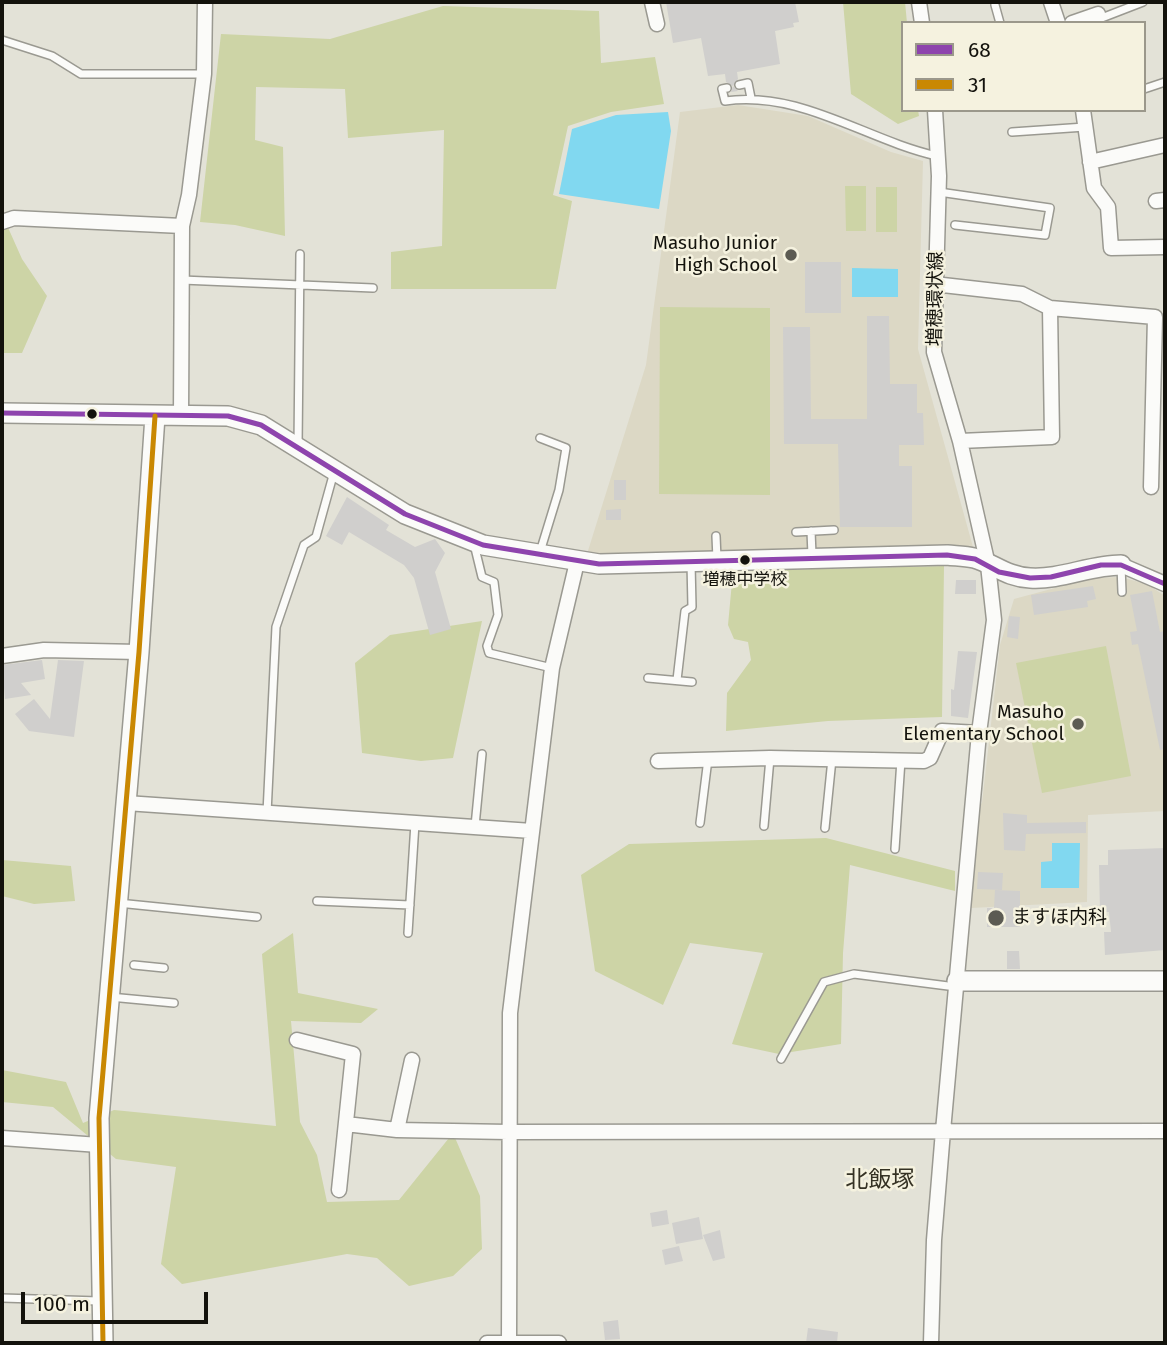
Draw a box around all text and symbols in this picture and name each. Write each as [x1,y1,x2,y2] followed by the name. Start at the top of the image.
[901,21,1146,112] legend
[968,37,991,63] text: 68
[968,72,987,98] text: 31
[653,233,777,277] place label: Masuho Junior High School
[783,247,799,263] marker: Masuho Junior High School
[924,251,948,347] street label: 増穂環状線
[85,407,99,421] unlabelled marker
[738,553,752,567] marker: 増穂中学校
[703,570,787,590] place label: 増穂中学校
[903,702,1064,746] place label: Masuho Elementary School
[1070,716,1086,732] marker: Masuho Elementary School
[1012,907,1107,929] place label: ますほ内科
[986,908,1006,928] marker: ますほ内科
[846,1167,914,1195] district label: 北飯塚
[24,1278,212,1322] scale bar
[34,1291,90,1317] text: 100 m

